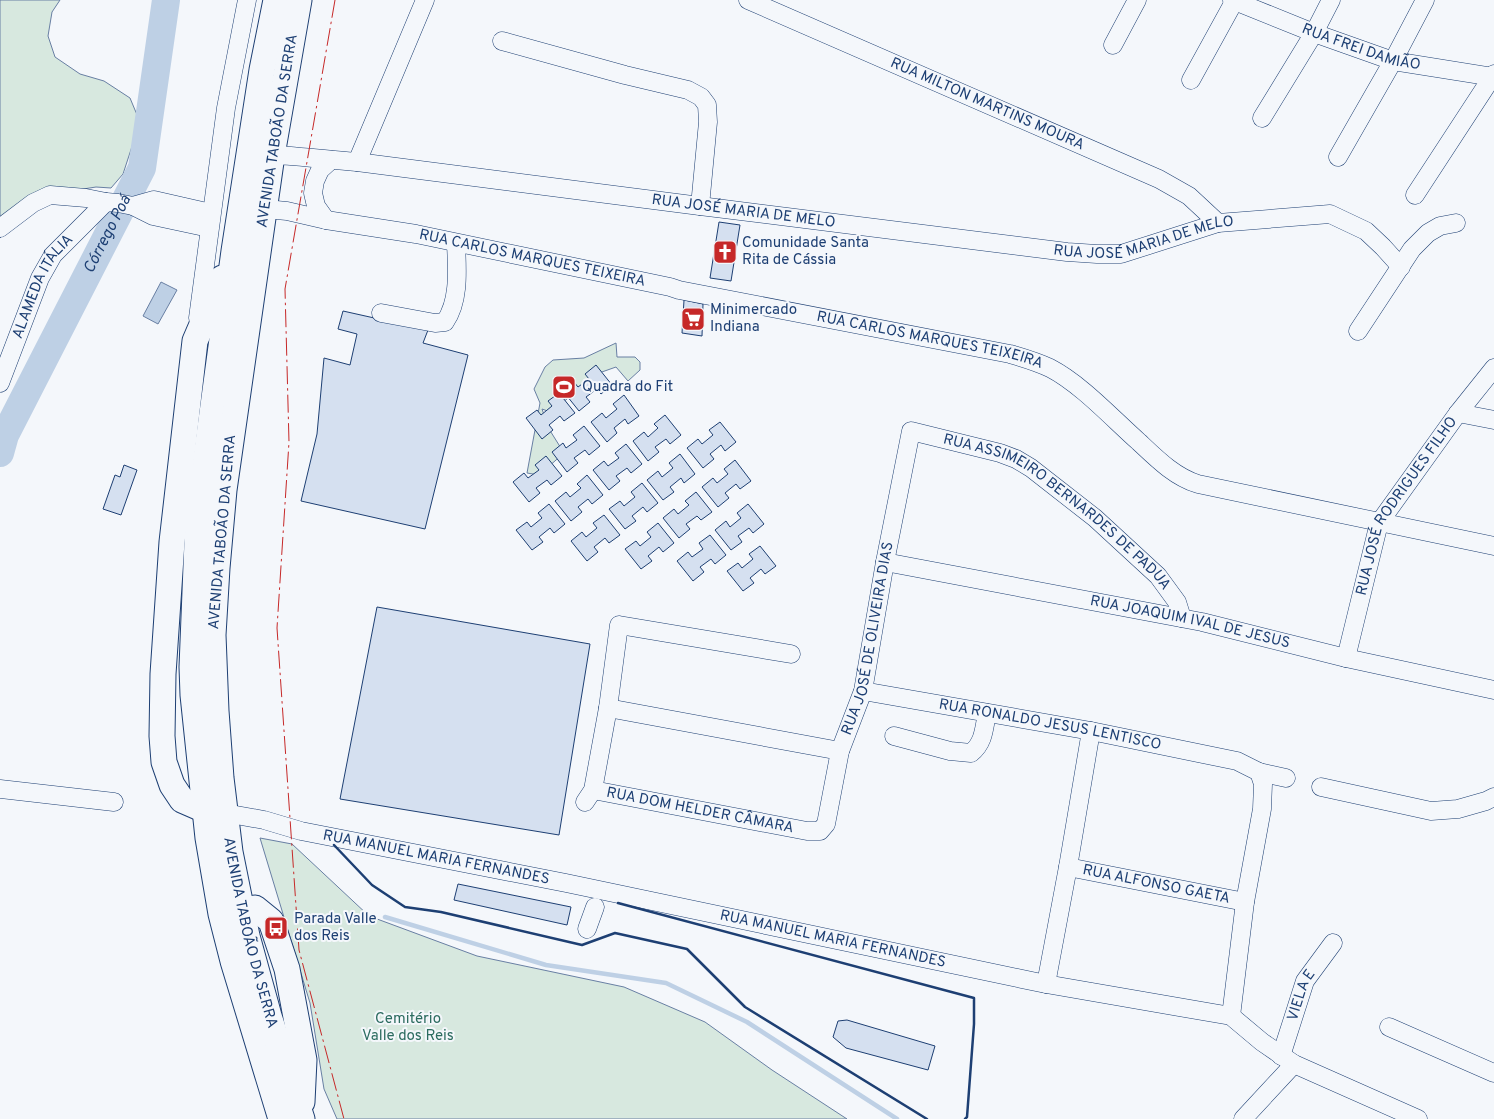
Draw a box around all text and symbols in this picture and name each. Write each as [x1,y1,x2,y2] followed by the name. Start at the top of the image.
[1299,20,1422,75] street label: RUA FREI DAMIÃO
[252,33,303,229] street label: AVENIDA TABOÃO DA SERRA
[887,54,1087,155] street label: RUA MILTON MARTINS MOURA
[651,190,837,232] street label: RUA JOSÉ MARIA DE MELO
[80,191,137,277] water label: Córrego Poá
[1052,212,1234,264] street label: RUA JOSÉ MARIA DE MELO
[417,225,647,291] street label: RUA CARLOS MARQUES TEIXEIRA
[8,231,77,341] street label: ALAMEDA ITÁLIA
[742,234,869,270] place label: Comunidade Santa Rita de Cássia
[712,239,738,265] church icon: Comunidade Santa Rita de Cássia
[710,301,797,337] place label: Minimercado Indiana
[680,306,706,332] supermarket icon: Minimercado Indiana
[815,307,1046,374] street label: RUA CARLOS MARQUES TEIXEIRA
[551,374,577,400] sports icon: Quadra do Fit
[582,378,673,397] place label: Quadra do Fit
[1352,413,1462,598] street label: RUA JOSÉ RODRIGUES FILHO
[941,430,1175,594] street label: RUA ASSIMEIRO BERNARDES DE PADUA
[204,434,241,630] street label: AVENIDA TABOÃO DA SERRA
[837,540,898,738] street label: RUA JOSÉ DE OLIVEIRA DIAS
[1089,592,1292,653] street label: RUA JOAQUIM IVAL DE JESUS
[937,695,1163,755] street label: RUA RONALDO JESUS LENTISCO
[605,783,795,838] street label: RUA DOM HELDER CÂMARA
[321,826,551,889] street label: RUA MANUEL MARIA FERNANDES
[219,836,282,1031] street label: AVENIDA TABOÃO DA SERRA
[1081,861,1232,908] street label: RUA ALFONSO GAETA
[718,906,948,972] street label: RUA MANUEL MARIA FERNANDES
[294,910,377,946] place label: Parada Valle dos Reis
[263,915,289,941] bus stop icon: Parada Valle dos Reis
[1283,966,1320,1023] street label: VIELA E
[362,1010,454,1046] park label: Cemitério Valle dos Reis

